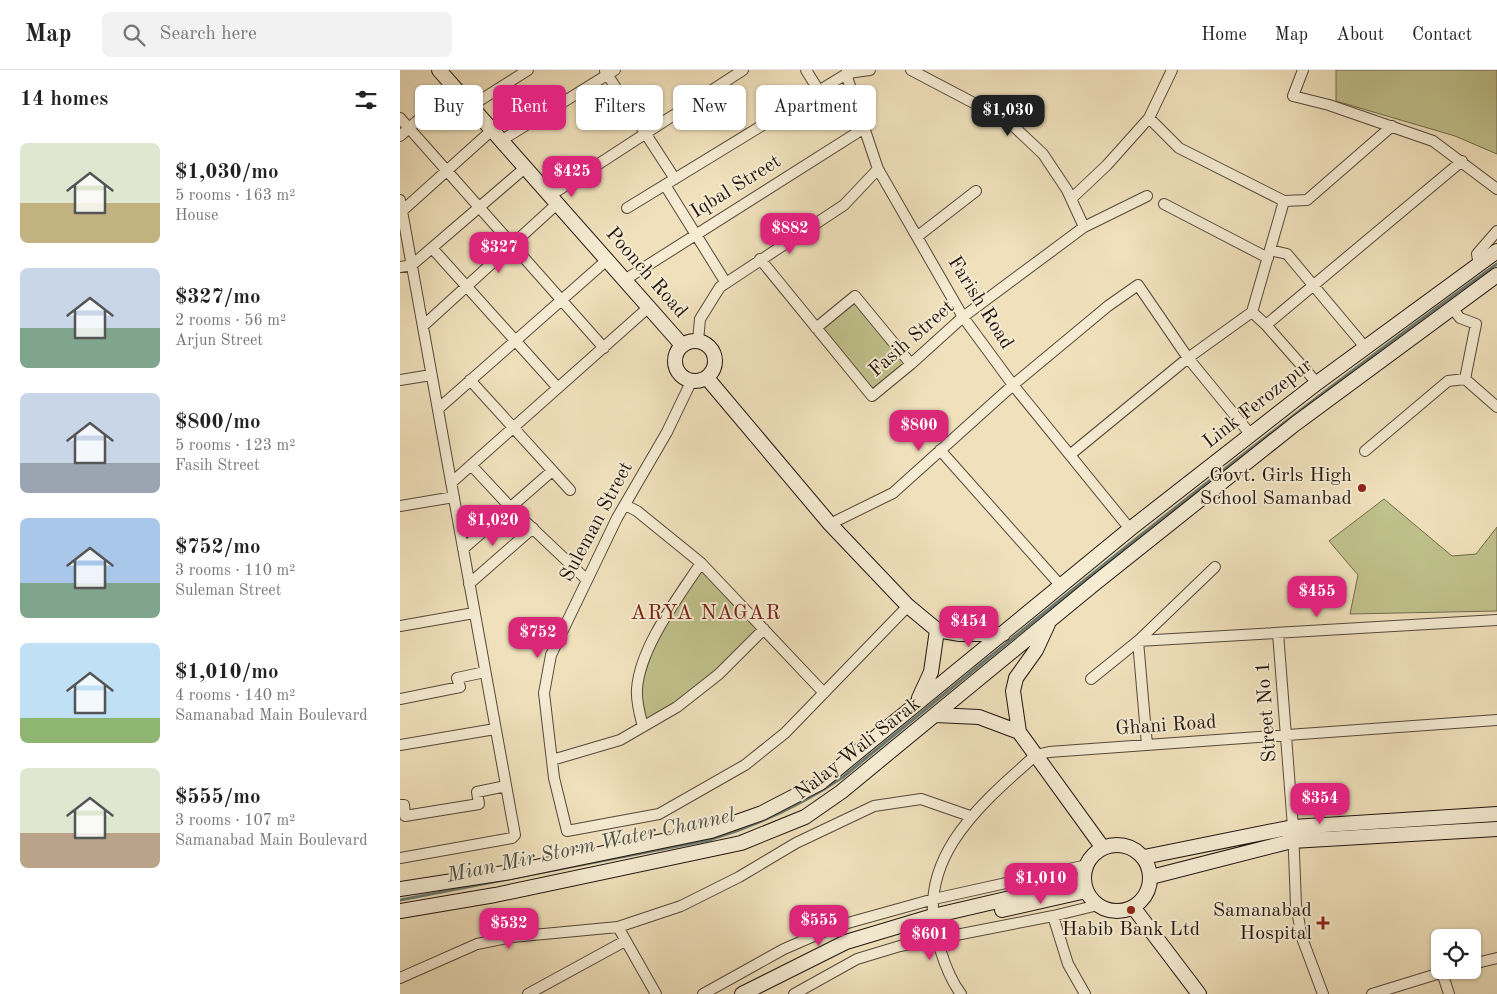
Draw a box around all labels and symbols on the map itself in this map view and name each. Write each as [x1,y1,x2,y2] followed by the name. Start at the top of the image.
[967,94,1049,137] pin: $1,030
[687,151,785,223] street label: Iqbal Street
[542,156,602,198] pin: $425
[760,212,820,255] pin: $882
[601,224,691,322] street label: Poonch Road
[469,232,529,274] pin: $327
[944,253,1016,353] street label: Farish Road
[866,297,958,381] street label: Fasih Street
[1200,355,1316,453] street label: Link Ferozepur
[889,410,949,452] pin: $800
[557,459,637,585] street label: Suleman Street
[1200,466,1352,509] place label: Govt. Girls High School Samanbad
[1356,482,1368,494] marker: Govt. Girls High School Samanbad
[452,504,534,547] pin: $1,020
[1287,576,1347,618] pin: $455
[630,603,782,624] district label: ARYA NAGAR
[939,606,999,648] pin: $454
[508,616,568,659] pin: $752
[1253,661,1281,763] street label: Street No 1
[791,694,925,804] street label: Nalay Wali Sarak
[1115,712,1217,740] street label: Ghani Road
[1290,782,1350,825] pin: $354
[444,805,737,887] water label: Mian Mir Storm Water Channel
[1000,862,1082,905] pin: $1,010
[1213,901,1312,944] place label: Samanabad Hospital
[789,904,849,947] pin: $555
[1125,904,1137,916] marker: Habib Bank Ltd
[479,908,539,950] pin: $532
[1316,916,1330,930] marker: Samanabad Hospital
[900,918,960,961] pin: $601
[1062,920,1200,940] place label: Habib Bank Ltd

